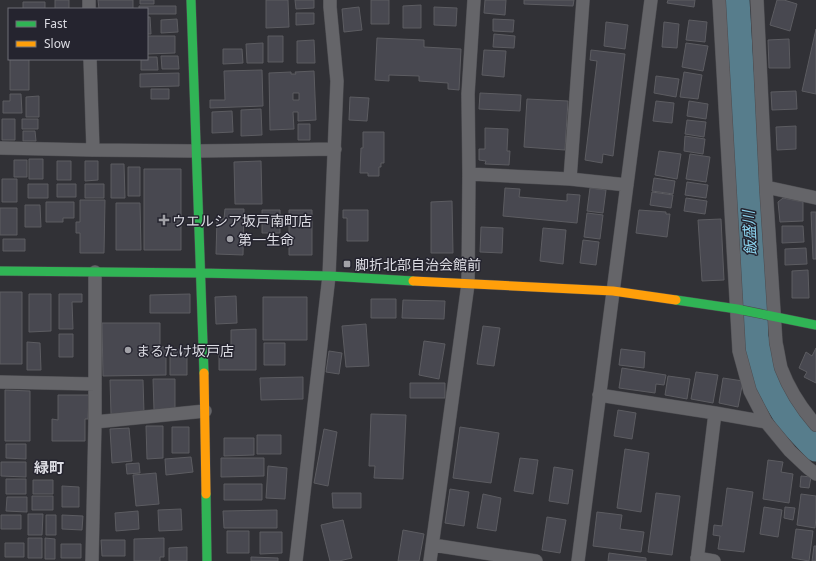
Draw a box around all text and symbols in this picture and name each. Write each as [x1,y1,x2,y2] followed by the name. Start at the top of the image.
[8,8,148,60] legend
[44,15,68,32] text: Fast
[44,35,71,52] text: Slow
[738,208,760,256] water label: 飯盛川
[172,211,312,230] place label: ウエルシア坂戸南町店
[159,215,169,225] marker: ウエルシア坂戸南町店
[238,230,294,249] place label: 第一生命
[225,234,235,244] marker: 第一生命
[355,255,481,274] place label: 脚折北部自治会館前
[342,259,352,269] marker: 脚折北部自治会館前
[136,341,234,360] place label: まるたけ坂戸店
[123,345,133,355] marker: まるたけ坂戸店
[34,457,64,477] district label: 緑町

